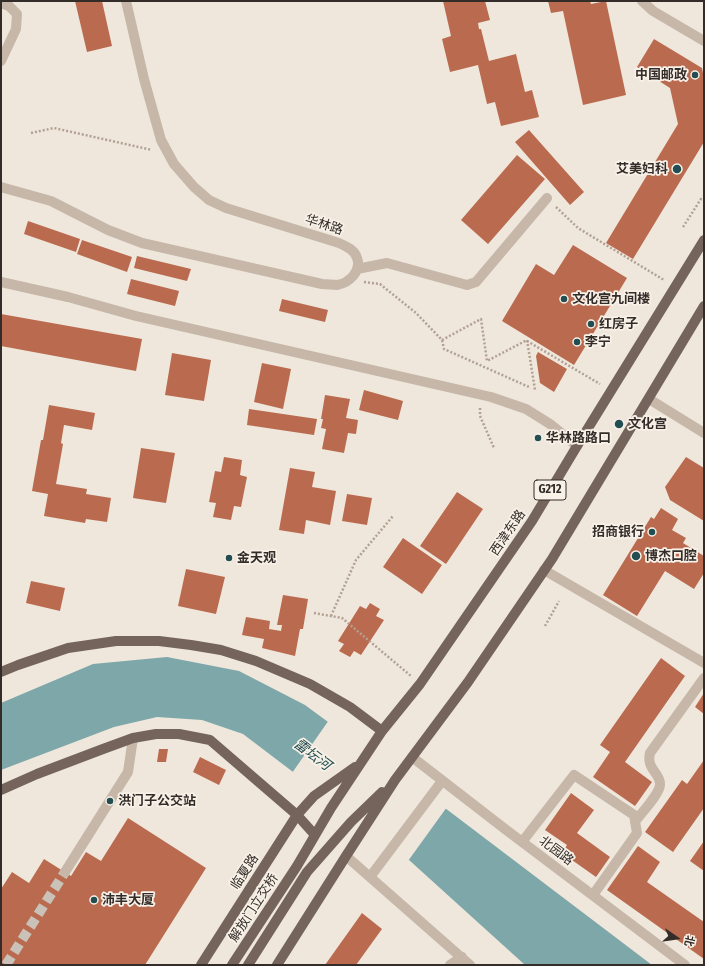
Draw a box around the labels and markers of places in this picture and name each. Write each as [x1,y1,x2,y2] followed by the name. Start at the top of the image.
[635,67,687,83] place label: 中国邮政
[690,70,700,80] marker: 中国邮政
[616,161,668,177] place label: 艾美妇科
[671,163,683,175] marker: 艾美妇科
[572,291,650,307] place label: 文化宫九间楼
[559,294,569,304] marker: 文化宫九间楼
[599,316,638,332] place label: 红房子
[586,319,596,329] marker: 红房子
[585,334,611,350] place label: 李宁
[572,337,582,347] marker: 李宁
[628,416,667,432] place label: 文化宫
[613,418,625,430] marker: 文化宫
[546,430,611,446] place label: 华林路路口
[533,433,543,443] marker: 华林路路口
[592,524,644,540] place label: 招商银行
[647,527,657,537] marker: 招商银行
[645,548,697,564] place label: 博杰口腔
[237,550,276,566] place label: 金天观
[630,550,642,562] marker: 博杰口腔
[224,553,234,563] marker: 金天观
[118,793,196,809] place label: 洪门子公交站
[105,796,115,806] marker: 洪门子公交站
[102,892,154,908] place label: 沛丰大厦
[89,895,99,905] marker: 沛丰大厦

